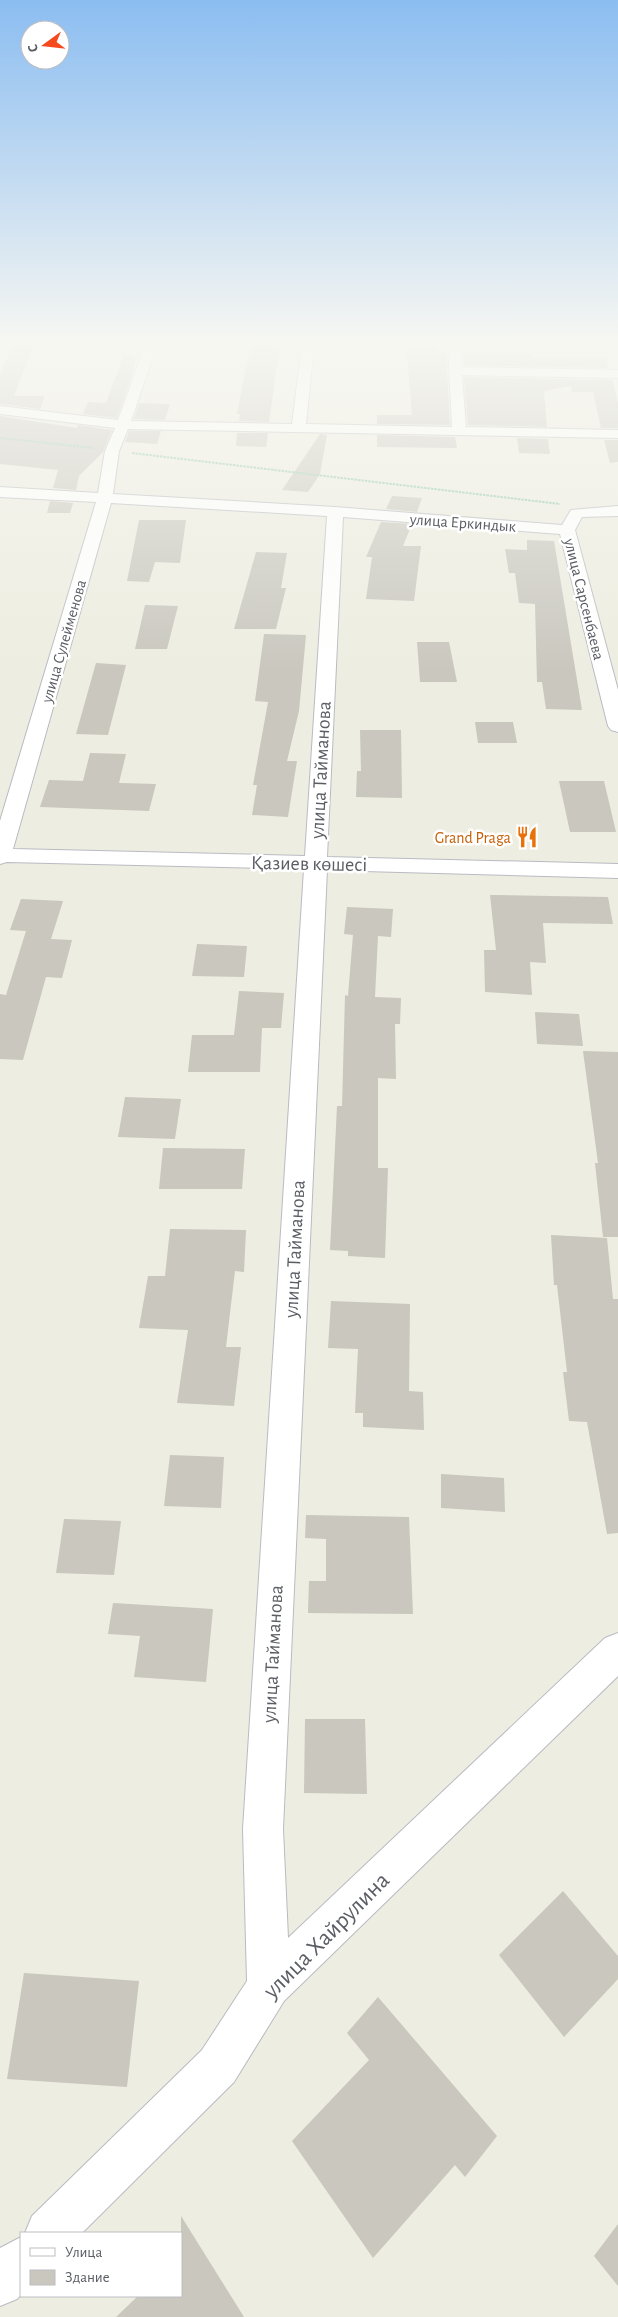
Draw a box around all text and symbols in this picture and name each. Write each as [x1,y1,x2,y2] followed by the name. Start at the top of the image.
[20,20,70,70] north arrow
[26,42,41,54] text: С
[408,511,517,536] street label: улица Еркиндык
[560,536,607,662] street label: улица Сарсенбаева
[38,578,90,706] street label: улица Сулейменова
[307,701,335,841] street label: улица Тайманова
[514,824,540,850] restaurant icon: Grand Praga
[435,830,511,846] place label: Grand Praga
[251,853,367,875] street label: Қазиев көшесі
[281,1180,309,1320] street label: улица Тайманова
[259,1585,287,1725] street label: улица Тайманова
[258,1868,394,2004] street label: улица Хайрулина
[20,2232,182,2297] legend
[65,2245,102,2260] text: Улица
[65,2270,110,2285] text: Здание

